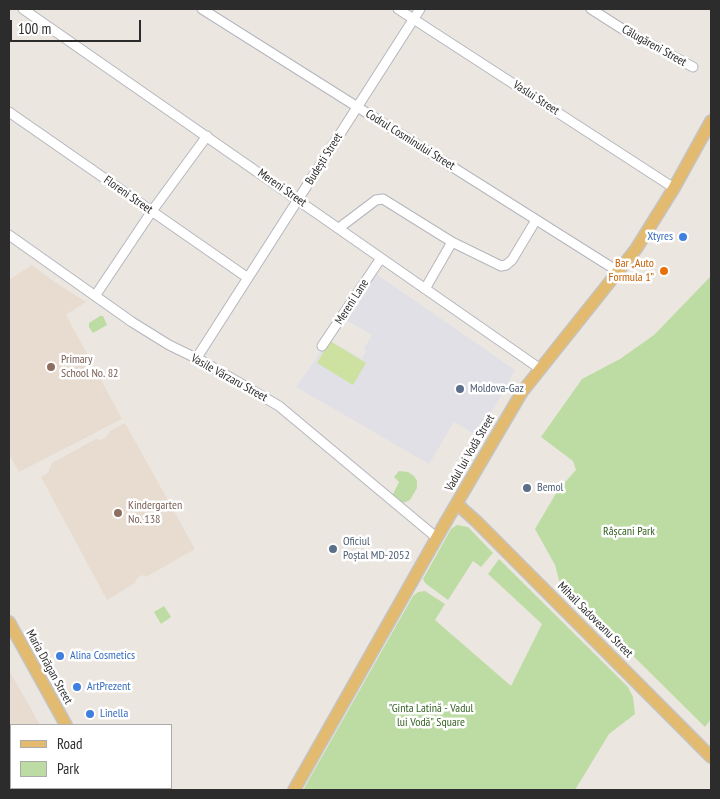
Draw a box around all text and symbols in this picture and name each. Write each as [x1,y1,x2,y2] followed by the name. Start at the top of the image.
[12,10,144,42] scale bar
[18,19,51,38] text: 100 m
[619,22,689,70] street label: Călugăreni Street
[510,78,562,118] street label: Vaslui Street
[363,107,457,173] street label: Codrul Cosminului Street
[302,130,346,188] street label: Budești Street
[255,166,309,210] street label: Mereni Street
[101,173,155,217] street label: Floreni Street
[647,230,673,244] place label: Xtyres
[677,231,689,243] marker: Xtyres
[609,257,654,285] place label: Bar „Auto Formula 1”
[658,265,670,277] marker: Bar „Auto Formula 1”
[332,277,372,327] street label: Mereni Lane
[188,351,270,405] street label: Vasile Vărzaru Street
[61,353,118,381] place label: Primary School No. 82
[45,361,57,373] marker: Primary School No. 82
[470,382,524,396] place label: Moldova-Gaz
[454,383,466,395] marker: Moldova-Gaz
[442,412,498,494] street label: Vadul lui Vodă Street
[537,481,563,495] place label: Bemol
[521,482,533,494] marker: Bemol
[128,499,182,527] place label: Kindergarten No. 138
[112,507,124,519] marker: Kindergarten No. 138
[603,525,655,539] park label: Râșcani Park
[343,535,410,563] place label: Oficiul Poștal MD-2052
[327,543,339,555] marker: Oficiul Poștal MD-2052
[554,579,636,661] street label: Mihail Sadoveanu Street
[23,627,75,707] street label: Maria Drăgan Street
[70,649,135,663] place label: Alina Cosmetics
[54,650,66,662] marker: Alina Cosmetics
[87,680,130,694] place label: ArtPrezent
[71,681,83,693] marker: ArtPrezent
[389,702,473,730] park label: "Ginta Latină - Vadul lui Vodă" Square
[100,707,128,721] place label: Linella
[84,708,96,720] marker: Linella
[10,724,172,789] legend
[57,734,83,753] text: Road
[57,759,79,778] text: Park

